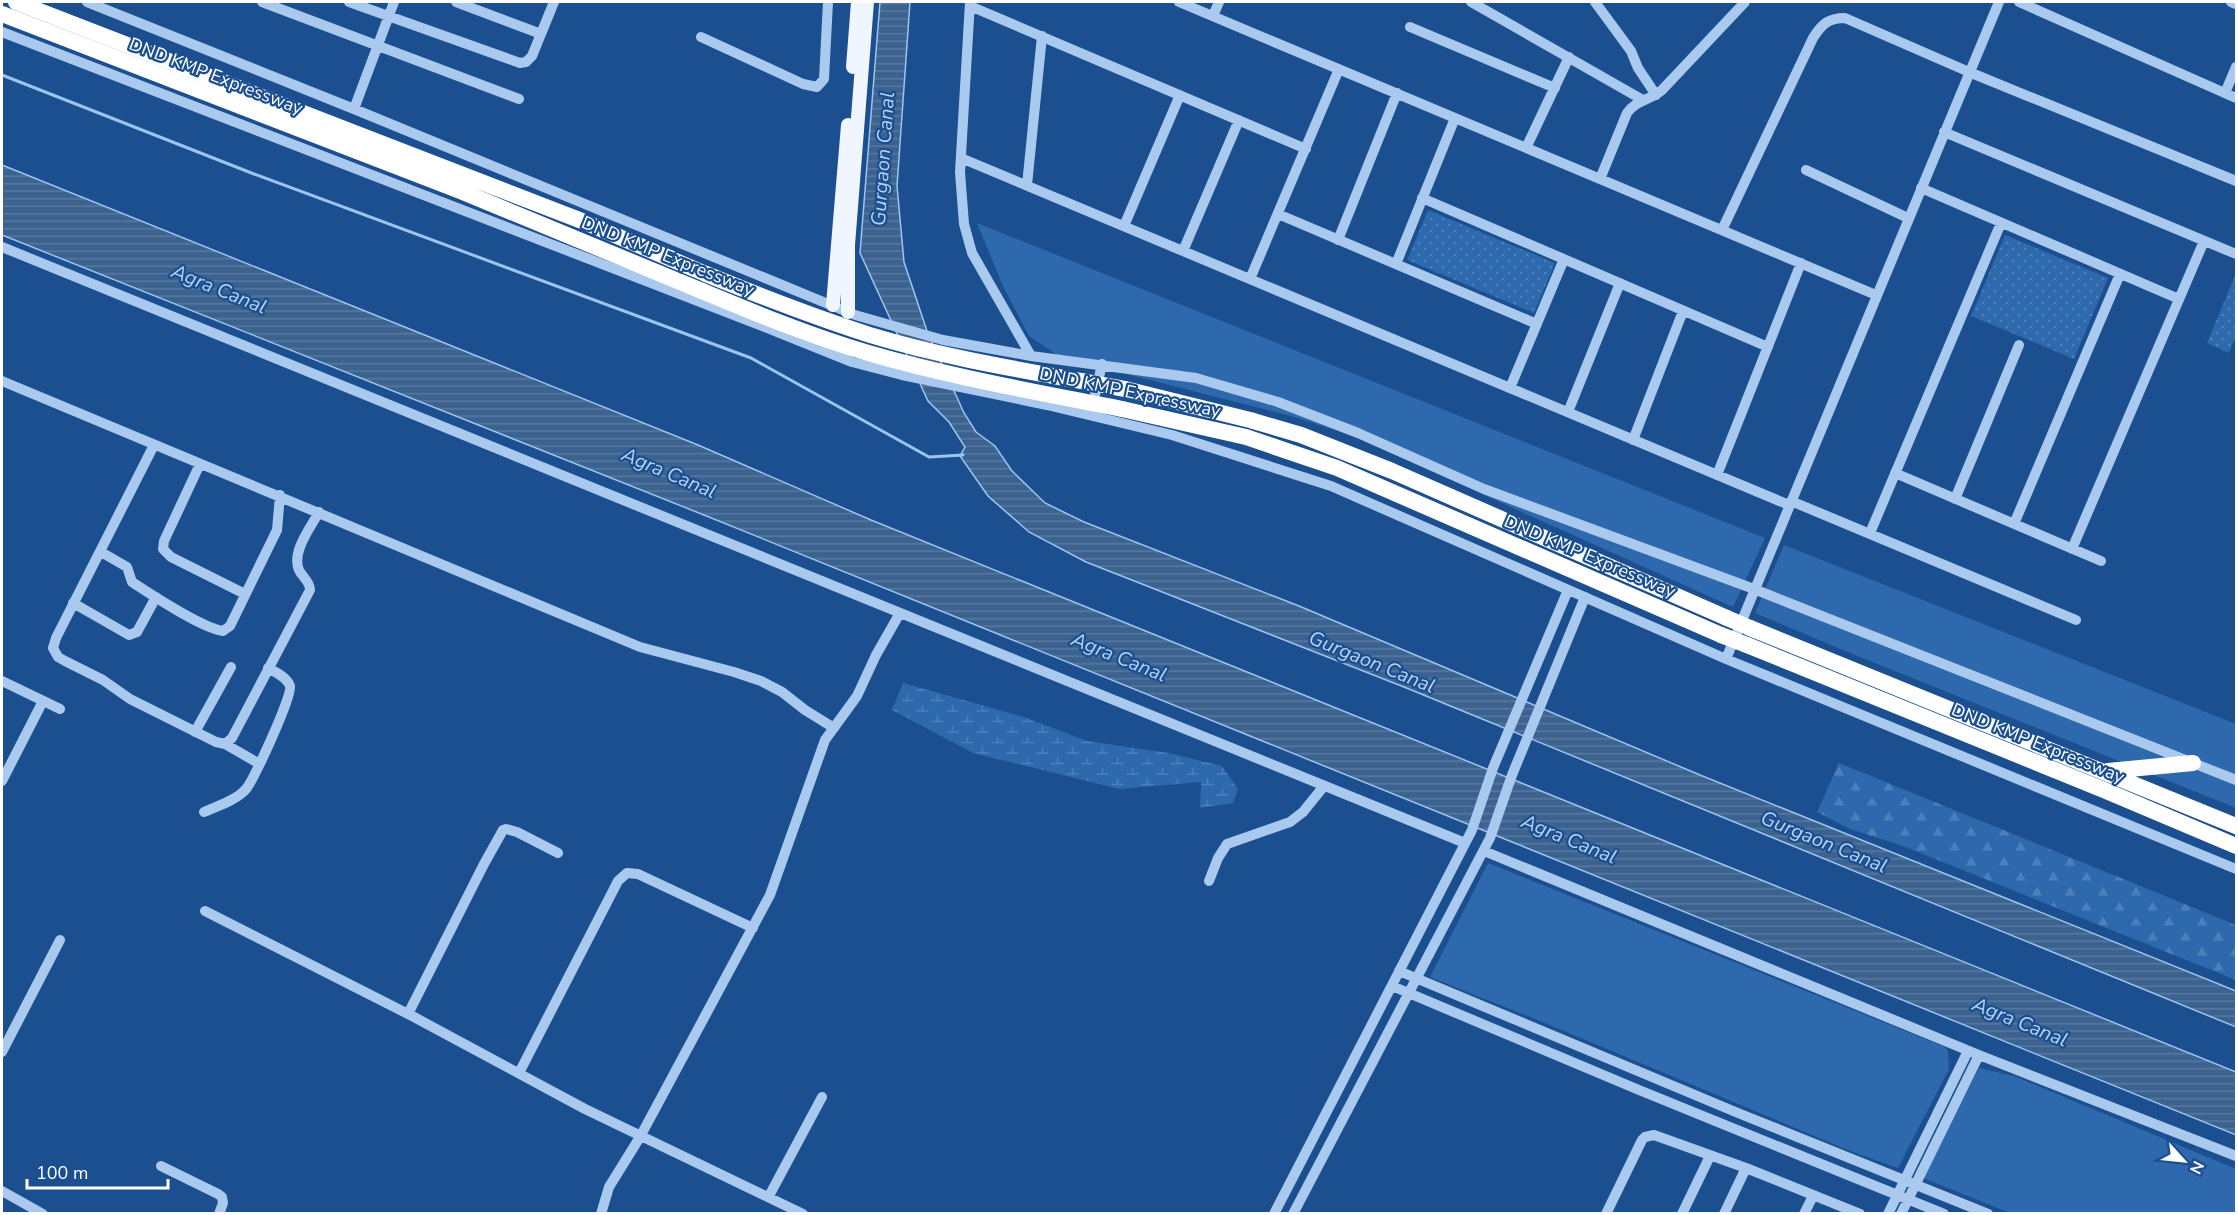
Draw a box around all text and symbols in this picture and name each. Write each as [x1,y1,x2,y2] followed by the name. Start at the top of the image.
[126,32,307,121] street label: DND KMP Expressway
[865,91,901,227] water label: Gurgaon Canal
[578,210,759,302] street label: DND KMP Expressway
[166,257,271,320] water label: Agra Canal
[1037,361,1223,423] street label: DND KMP Expressway
[616,441,721,505] water label: Agra Canal
[1500,509,1680,603] street label: DND KMP Expressway
[1305,624,1439,700] water label: Gurgaon Canal
[1066,625,1171,688] water label: Agra Canal
[1948,697,2129,789] street label: DND KMP Expressway
[1757,804,1891,880] water label: Gurgaon Canal
[1516,807,1621,870] water label: Agra Canal
[1967,990,2072,1053] water label: Agra Canal
[2154,1131,2214,1191] north arrow
[27,1152,168,1190] scale bar
[2184,1157,2209,1178] text: N
[36,1161,88,1185] text: 100 m

